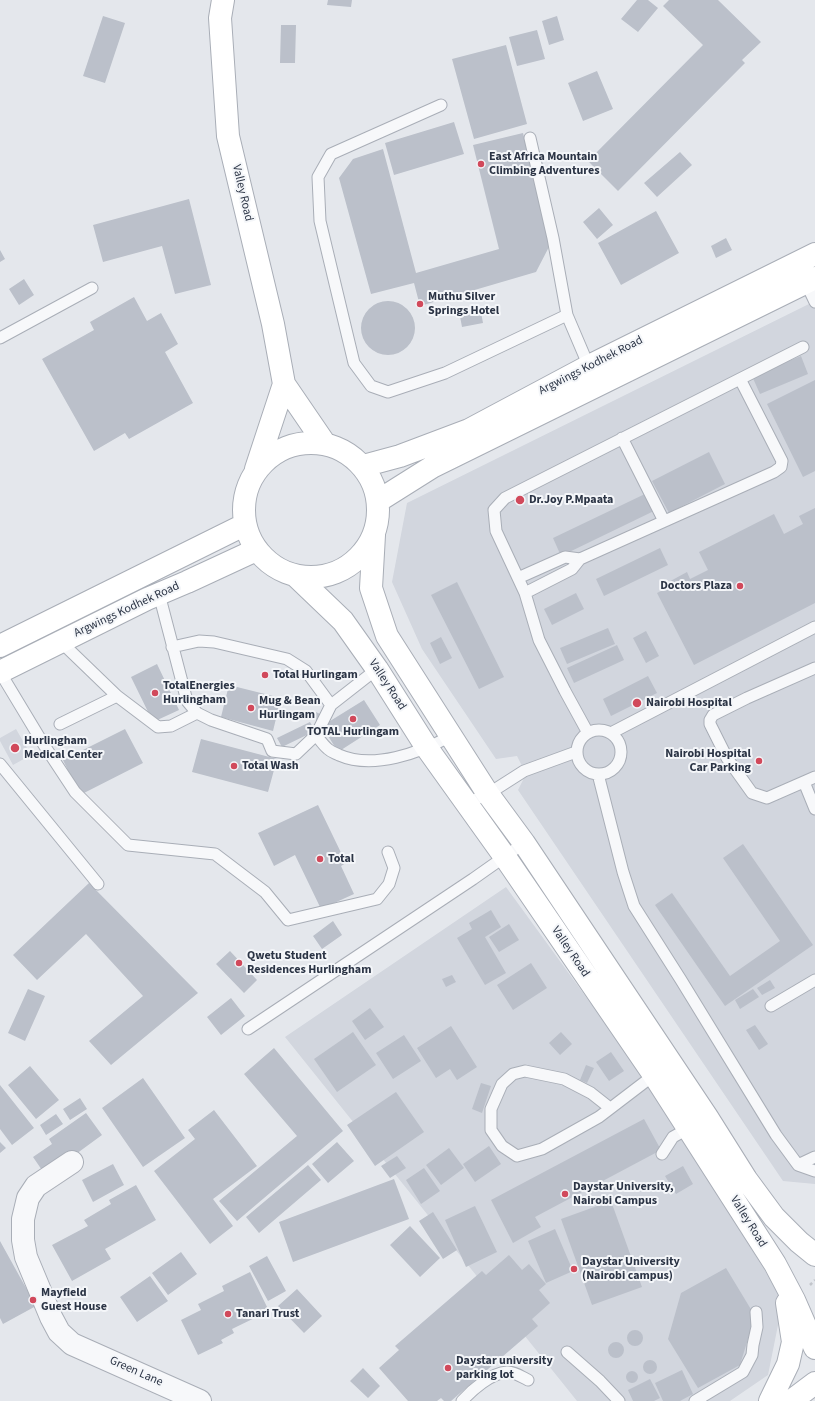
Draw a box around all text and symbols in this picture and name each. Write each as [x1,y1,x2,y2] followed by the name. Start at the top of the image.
[489,150,599,178] place label: East Africa Mountain Climbing Adventures
[476,159,486,169] marker: East Africa Mountain Climbing Adventures
[228,163,256,223] street label: Valley Road
[428,290,499,318] place label: Muthu Silver Springs Hotel
[415,299,425,309] marker: Muthu Silver Springs Hotel
[537,334,645,398] street label: Argwings Kodhek Road
[529,493,613,507] place label: Dr.Joy P.Mpaata
[514,494,526,506] marker: Dr.Joy P.Mpaata
[72,579,182,641] street label: Argwings Kodhek Road
[660,579,732,593] place label: Doctors Plaza
[735,581,745,591] marker: Doctors Plaza
[365,657,409,713] street label: Valley Road
[273,668,358,682] place label: Total Hurlingam
[260,670,270,680] marker: Total Hurlingam
[163,679,235,707] place label: TotalEnergies Hurlingham
[150,688,160,698] marker: TotalEnergies Hurlingham
[259,694,321,722] place label: Mug & Bean Hurlingam
[646,696,732,710] place label: Nairobi Hospital
[631,697,643,709] marker: Nairobi Hospital
[246,703,256,713] marker: Mug & Bean Hurlingam
[348,714,358,724] marker: TOTAL Hurlingam
[307,725,399,739] place label: TOTAL Hurlingam
[24,734,103,762] place label: Hurlingham Medical Center
[9,742,21,754] marker: Hurlingham Medical Center
[665,747,751,775] place label: Nairobi Hospital Car Parking
[754,756,764,766] marker: Nairobi Hospital Car Parking
[242,759,299,773] place label: Total Wash
[229,761,239,771] marker: Total Wash
[328,852,354,866] place label: Total
[315,854,325,864] marker: Total
[548,924,592,980] street label: Valley Road
[247,949,371,977] place label: Qwetu Student Residences Hurlingham
[234,958,244,968] marker: Qwetu Student Residences Hurlingham
[573,1180,674,1208] place label: Daystar University, Nairobi Campus
[560,1189,570,1199] marker: Daystar University, Nairobi Campus
[727,1194,769,1250] street label: Valley Road
[582,1255,680,1283] place label: Daystar University (Nairobi campus)
[569,1264,579,1274] marker: Daystar University (Nairobi campus)
[41,1286,107,1314] place label: Mayfield Guest House
[28,1295,38,1305] marker: Mayfield Guest House
[236,1307,299,1321] place label: Tanari Trust
[223,1309,233,1319] marker: Tanari Trust
[107,1354,165,1390] street label: Green Lane
[456,1354,553,1382] place label: Daystar university parking lot
[443,1363,453,1373] marker: Daystar university parking lot

